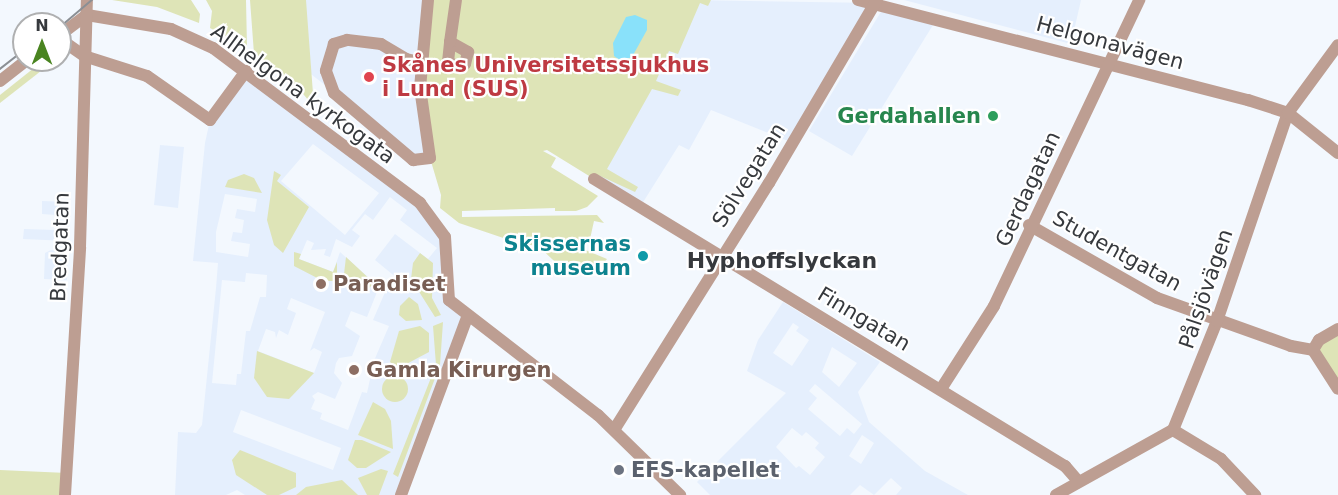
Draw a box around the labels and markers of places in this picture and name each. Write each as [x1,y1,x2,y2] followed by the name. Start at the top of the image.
[382,52,709,102] place label: Skånes Universitetssjukhus i Lund (SUS)
[360,68,378,86] marker: Skånes Universitetssjukhus i Lund (SUS)
[837,103,981,129] place label: Gerdahallen
[986,109,1000,123] marker: Gerdahallen
[503,231,631,281] place label: Skissernas museum
[636,249,650,263] marker: Skissernas museum
[333,271,446,297] place label: Paradiset
[314,277,328,291] marker: Paradiset
[366,357,551,383] place label: Gamla Kirurgen
[347,363,361,377] marker: Gamla Kirurgen
[631,457,780,483] place label: EFS-kapellet
[612,463,626,477] marker: EFS-kapellet

